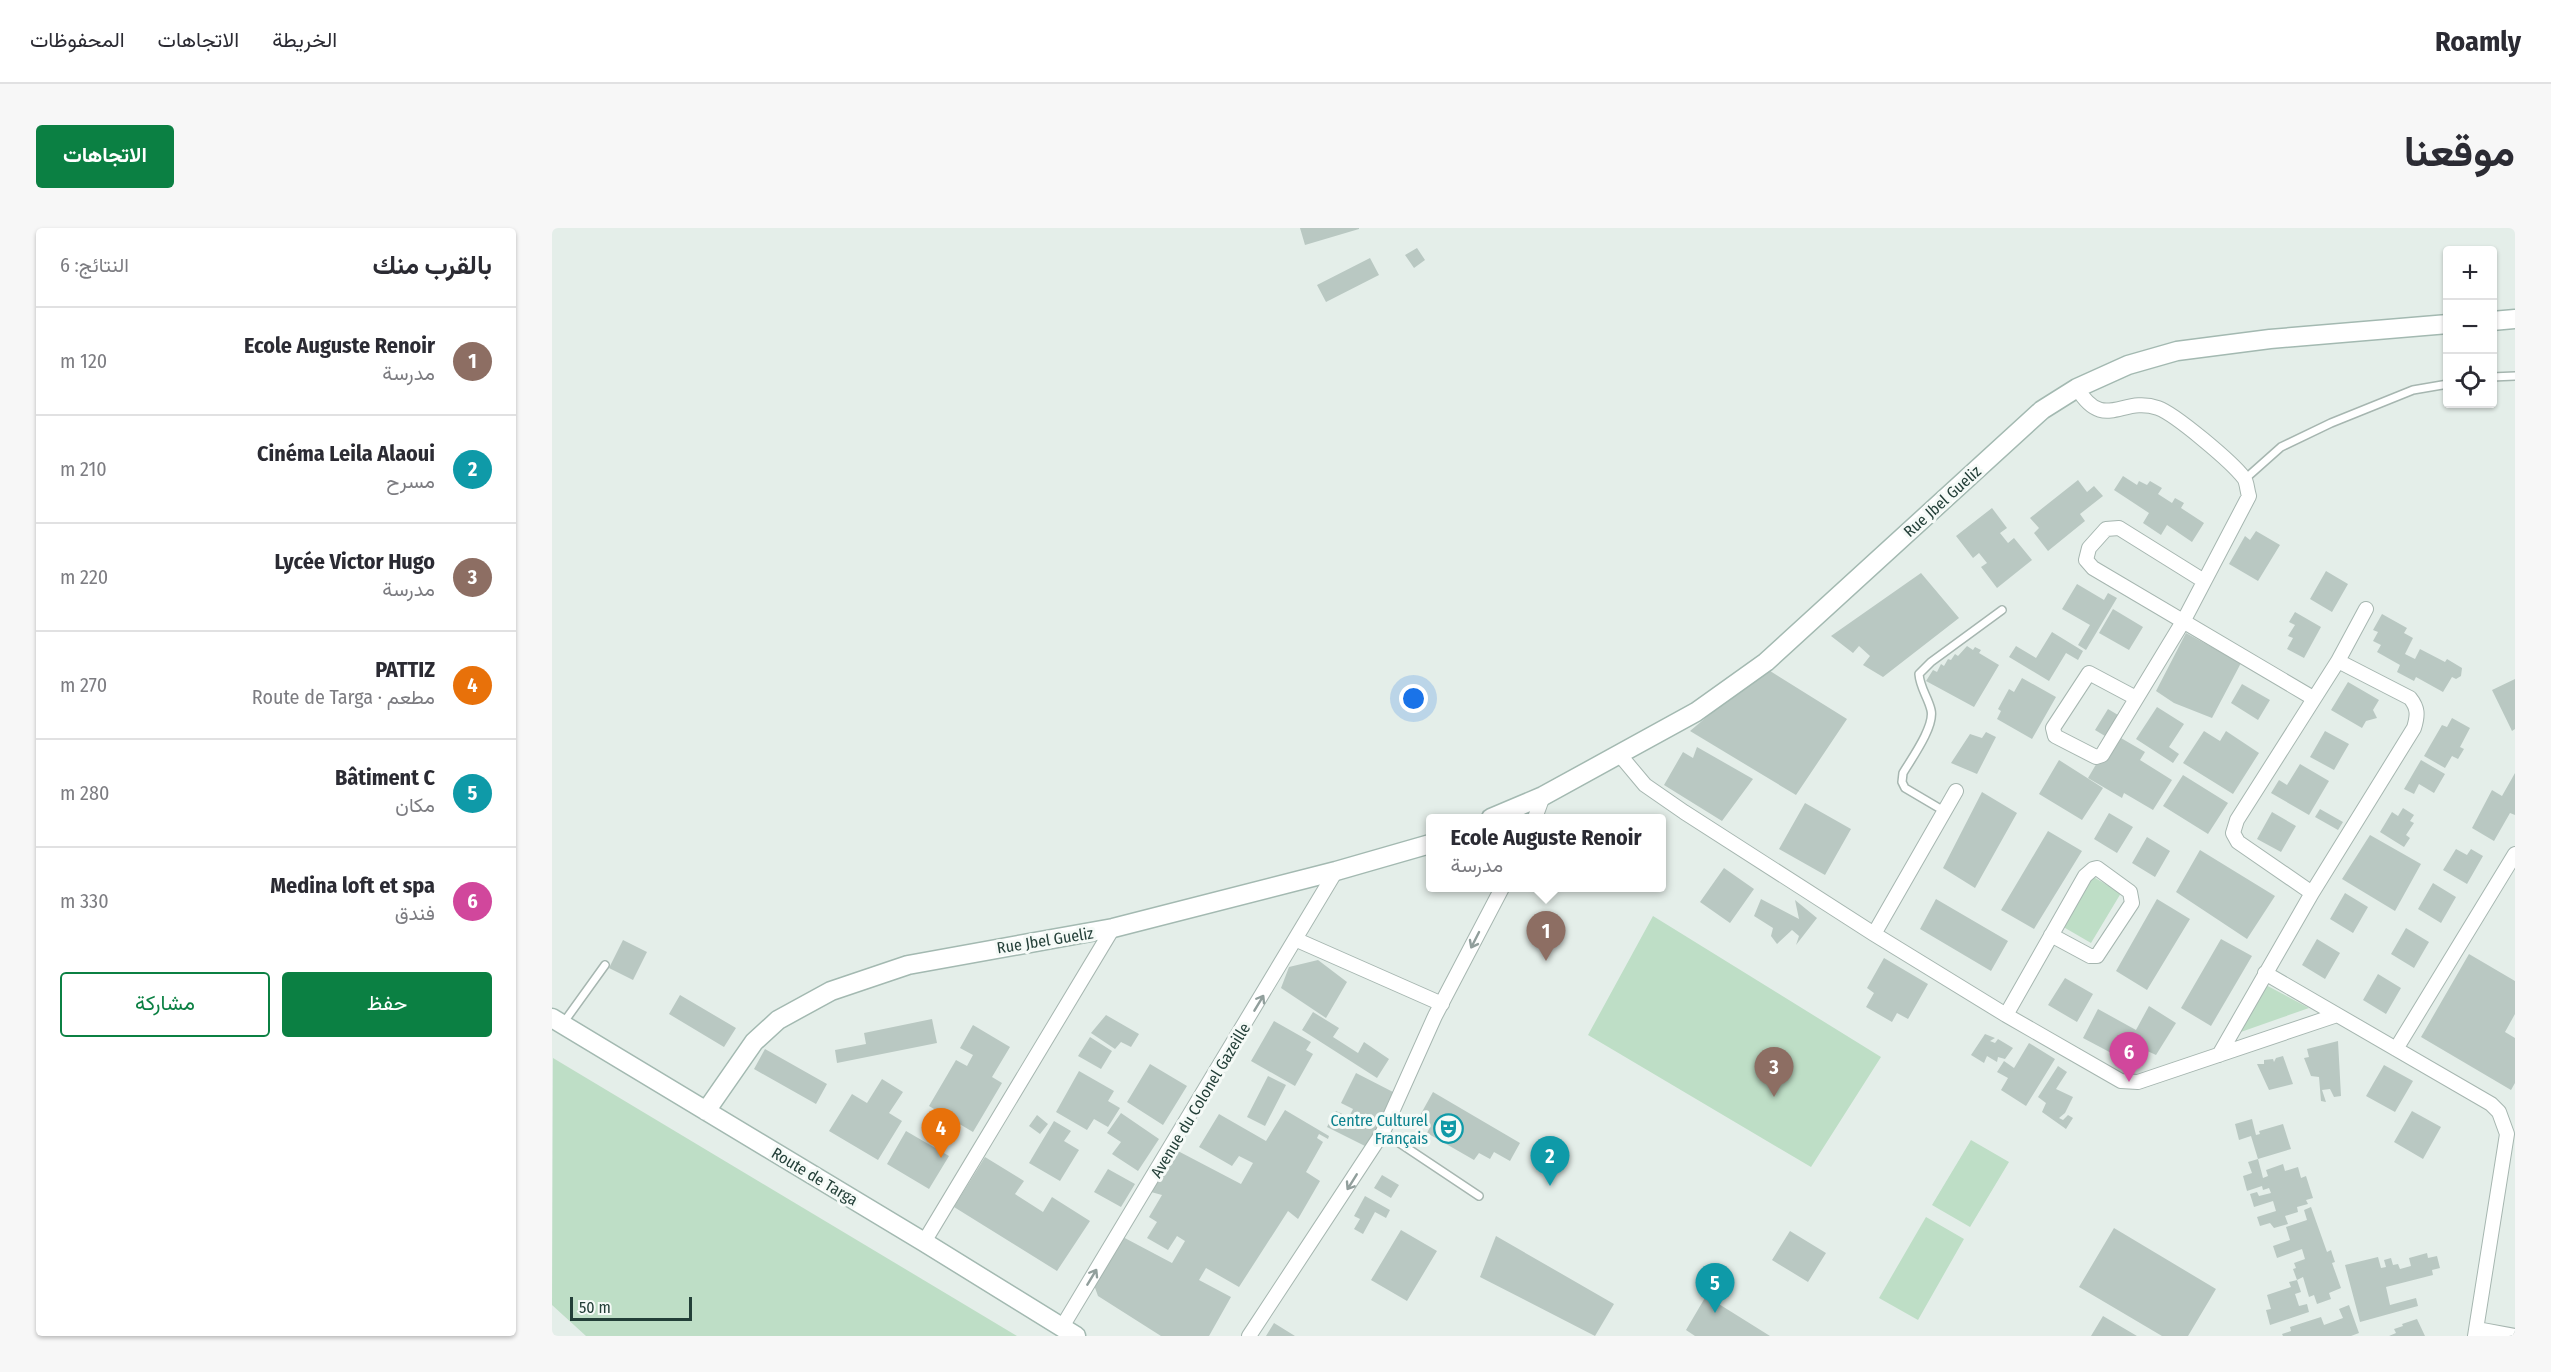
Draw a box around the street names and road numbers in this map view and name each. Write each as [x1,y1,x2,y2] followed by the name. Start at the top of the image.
[1900,462,1985,541] street label: Rue Jbel Gueliz
[995,923,1095,958] street label: Rue Jbel Gueliz
[1147,1019,1254,1181] street label: Avenue du Colonel Gazeille
[768,1143,861,1210] street label: Route de Targa

